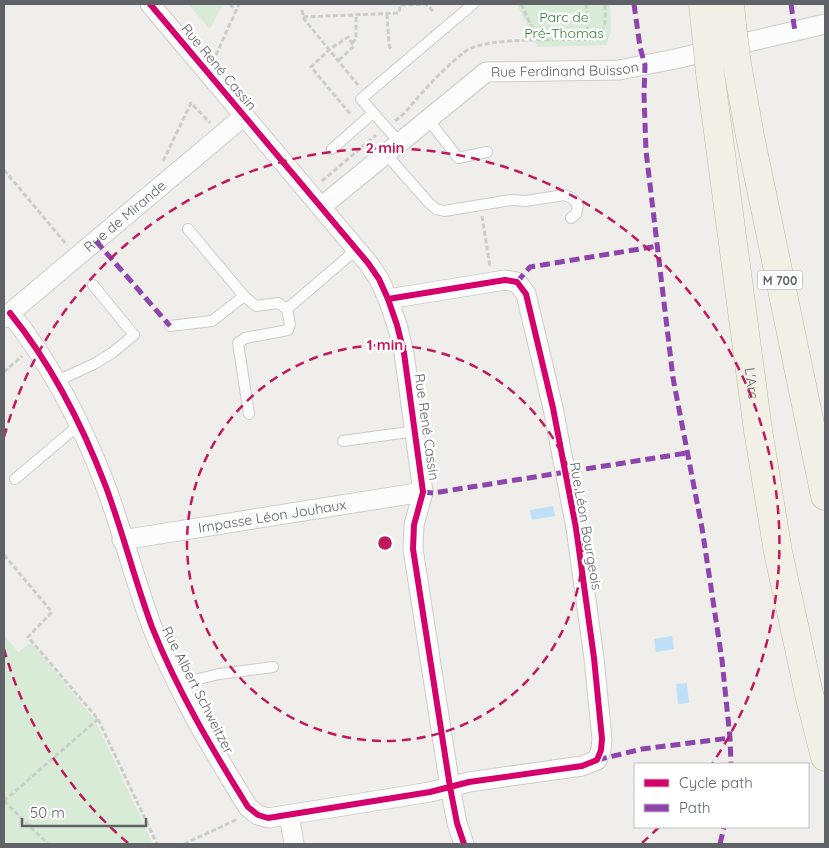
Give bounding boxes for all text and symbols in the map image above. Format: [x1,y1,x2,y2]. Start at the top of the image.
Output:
park label: Parc de Pré-Thomas [524,8,604,42]
street label: Rue René Cassin [177,20,261,114]
street label: Rue Ferdinand Buisson [491,57,640,81]
text: 2 min [365,138,405,157]
street label: Rue de Mirande [80,176,170,256]
road number: M 700 [758,270,802,290]
text: 1 min [367,335,403,354]
street label: L'Arc [741,366,763,400]
street label: Rue René Cassin [411,372,443,482]
street label: Rue Léon Bourgeois [566,461,606,591]
street label: Impasse Léon Jouhaux [197,495,348,537]
centre of rings [376,534,394,552]
street label: Rue Albert Schweitzer [158,623,238,757]
legend [634,763,809,828]
text: Cycle path [679,773,753,792]
scale bar [22,796,146,828]
text: Path [679,798,711,817]
text: 50 m [30,803,65,822]

